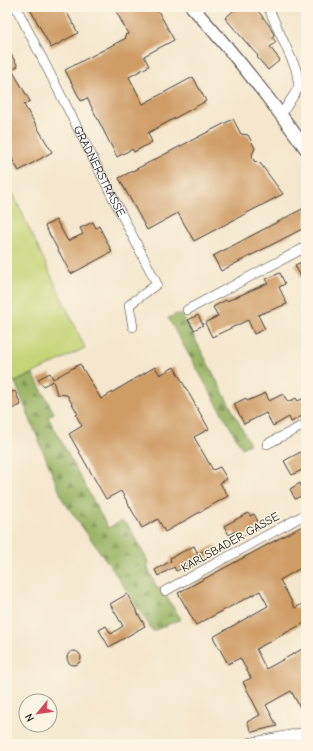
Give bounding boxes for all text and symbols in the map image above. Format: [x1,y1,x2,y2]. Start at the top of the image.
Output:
street label: GRADNERSTRASSE [71,123,128,219]
street label: KARLSBADER GASSE [179,509,281,575]
north arrow [18,693,58,733]
text: N [22,711,37,724]

